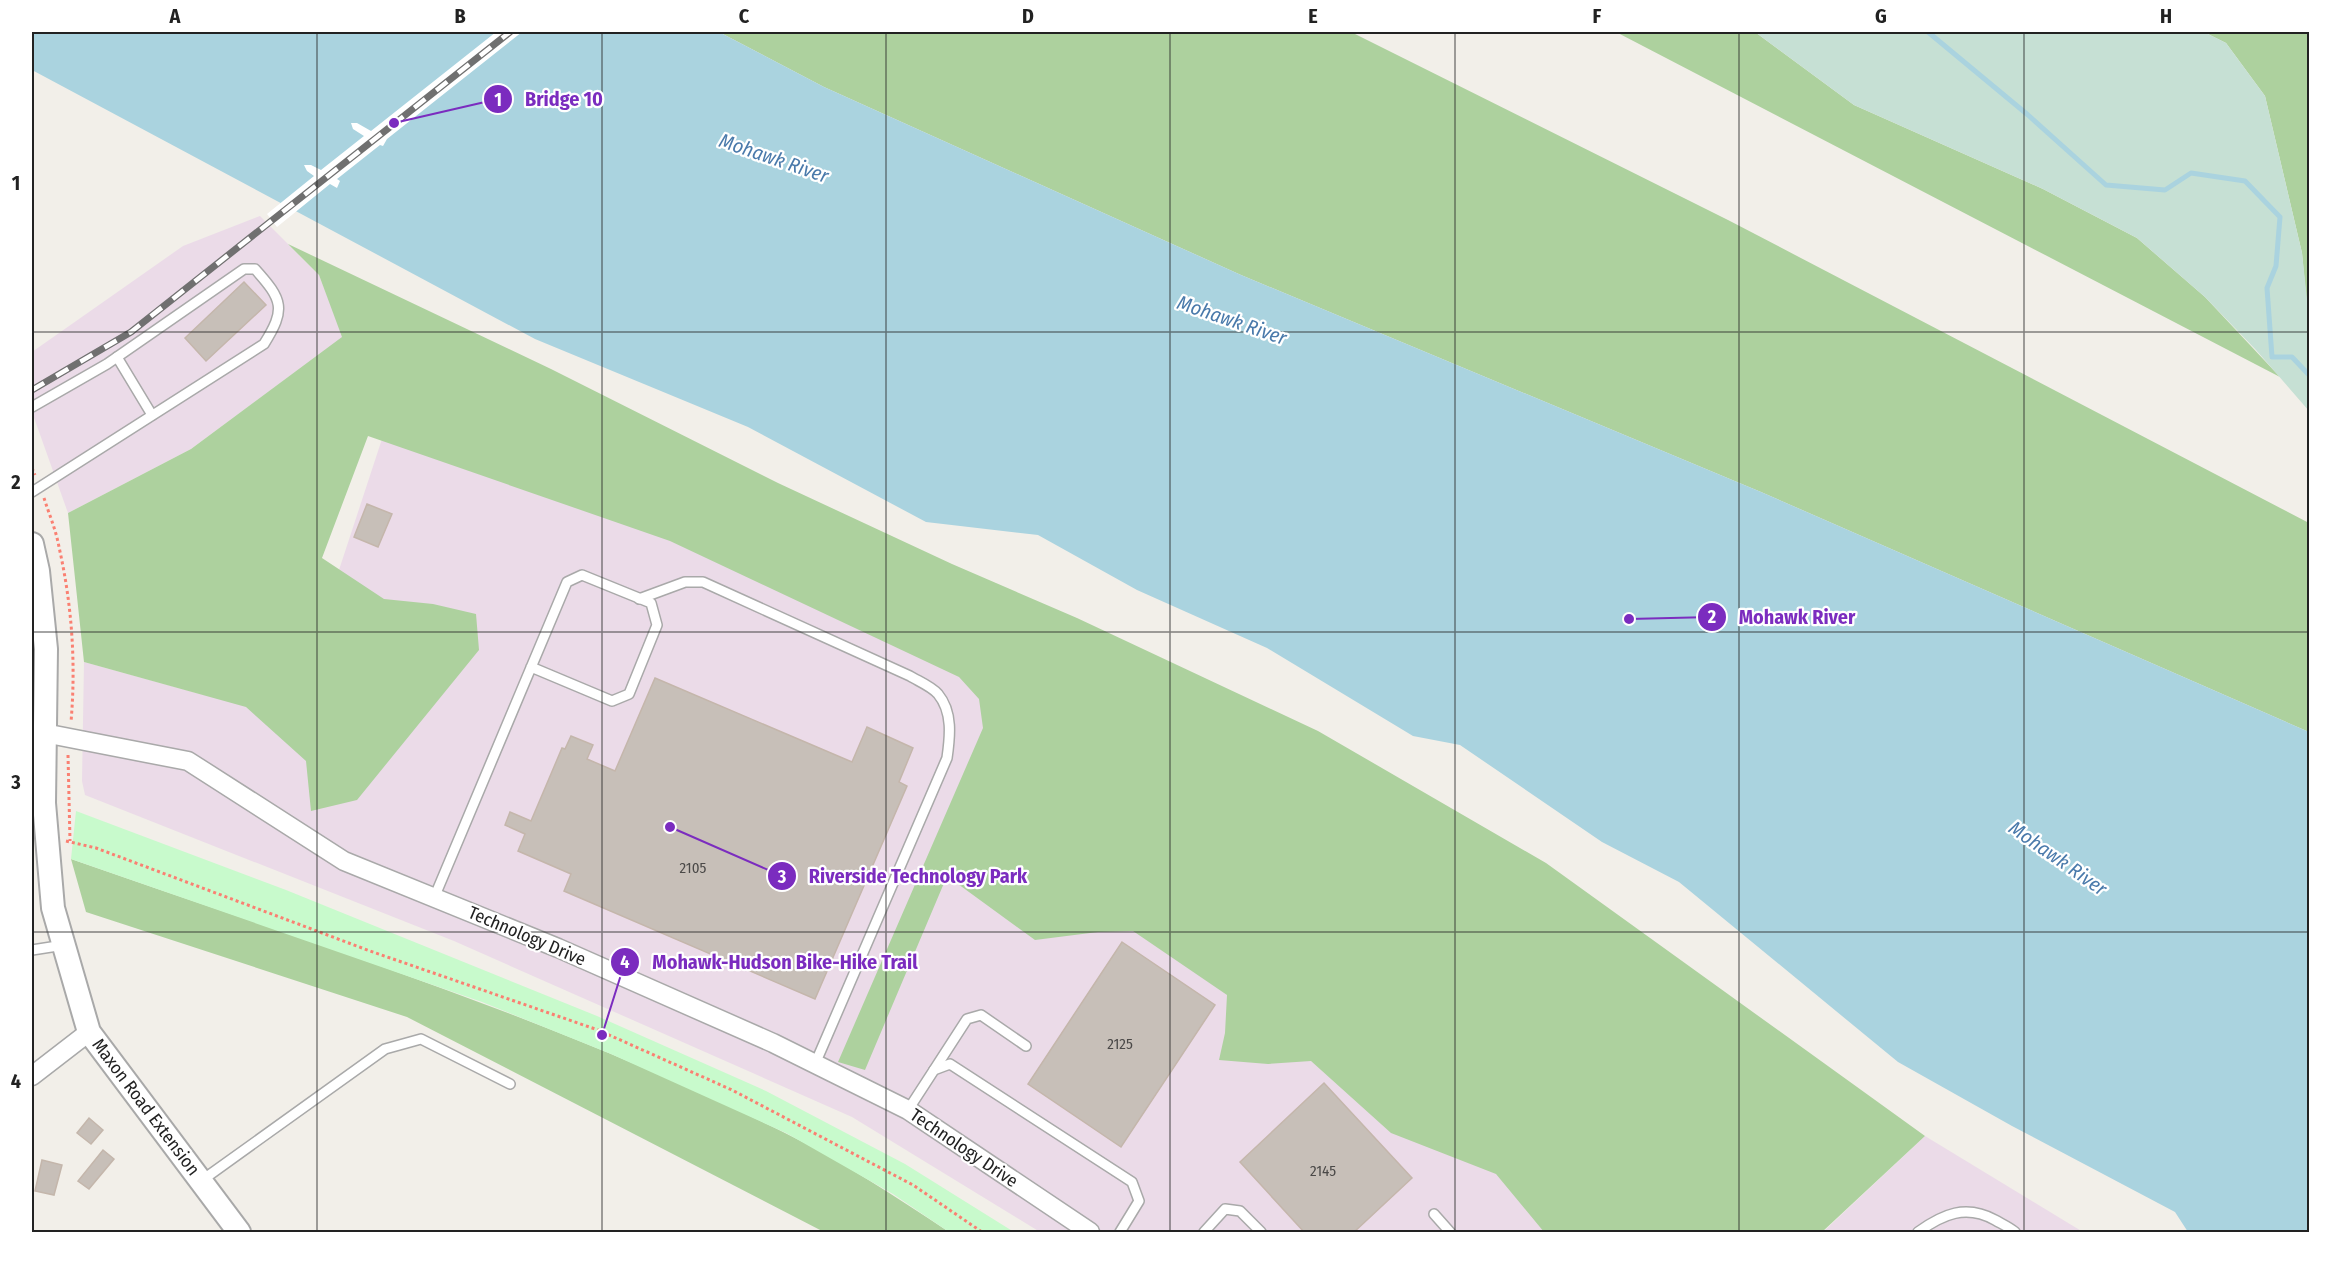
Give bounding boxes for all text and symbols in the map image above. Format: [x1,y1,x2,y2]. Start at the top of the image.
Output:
text: A [169,4,182,28]
text: B [454,4,466,28]
text: C [739,4,750,28]
text: D [1022,4,1034,28]
text: E [1308,4,1318,28]
text: F [1593,4,1602,28]
text: G [1875,4,1887,28]
text: H [2160,4,2172,28]
callout: Bridge 10 [483,80,614,118]
text: Bridge 10 [525,87,603,111]
text: 1 [494,89,502,111]
water label: Mohawk River [716,128,833,188]
text: 1 [12,171,20,195]
water label: Mohawk River [1174,290,1291,350]
text: 2 [10,470,21,494]
callout: Mohawk River [1697,598,1867,636]
text: Mohawk River [1739,605,1856,629]
text: 2 [1707,606,1716,628]
text: 3 [10,770,21,794]
water label: Mohawk River [2004,815,2112,901]
callout: Riverside Technology Park [767,857,1039,895]
house number: 2105 [680,859,707,877]
text: Riverside Technology Park [809,864,1028,888]
text: 3 [777,866,787,888]
street label: Technology Drive [465,901,589,971]
callout: Mohawk-Hudson Bike-Hike Trail [610,943,930,981]
text: Mohawk-Hudson Bike-Hike Trail [652,950,918,974]
text: 4 [620,951,630,973]
street label: Maxon Road Extension [87,1034,205,1180]
house number: 2125 [1107,1035,1133,1053]
text: 4 [11,1069,21,1093]
street label: Technology Drive [906,1104,1022,1192]
house number: 2145 [1310,1162,1336,1180]

